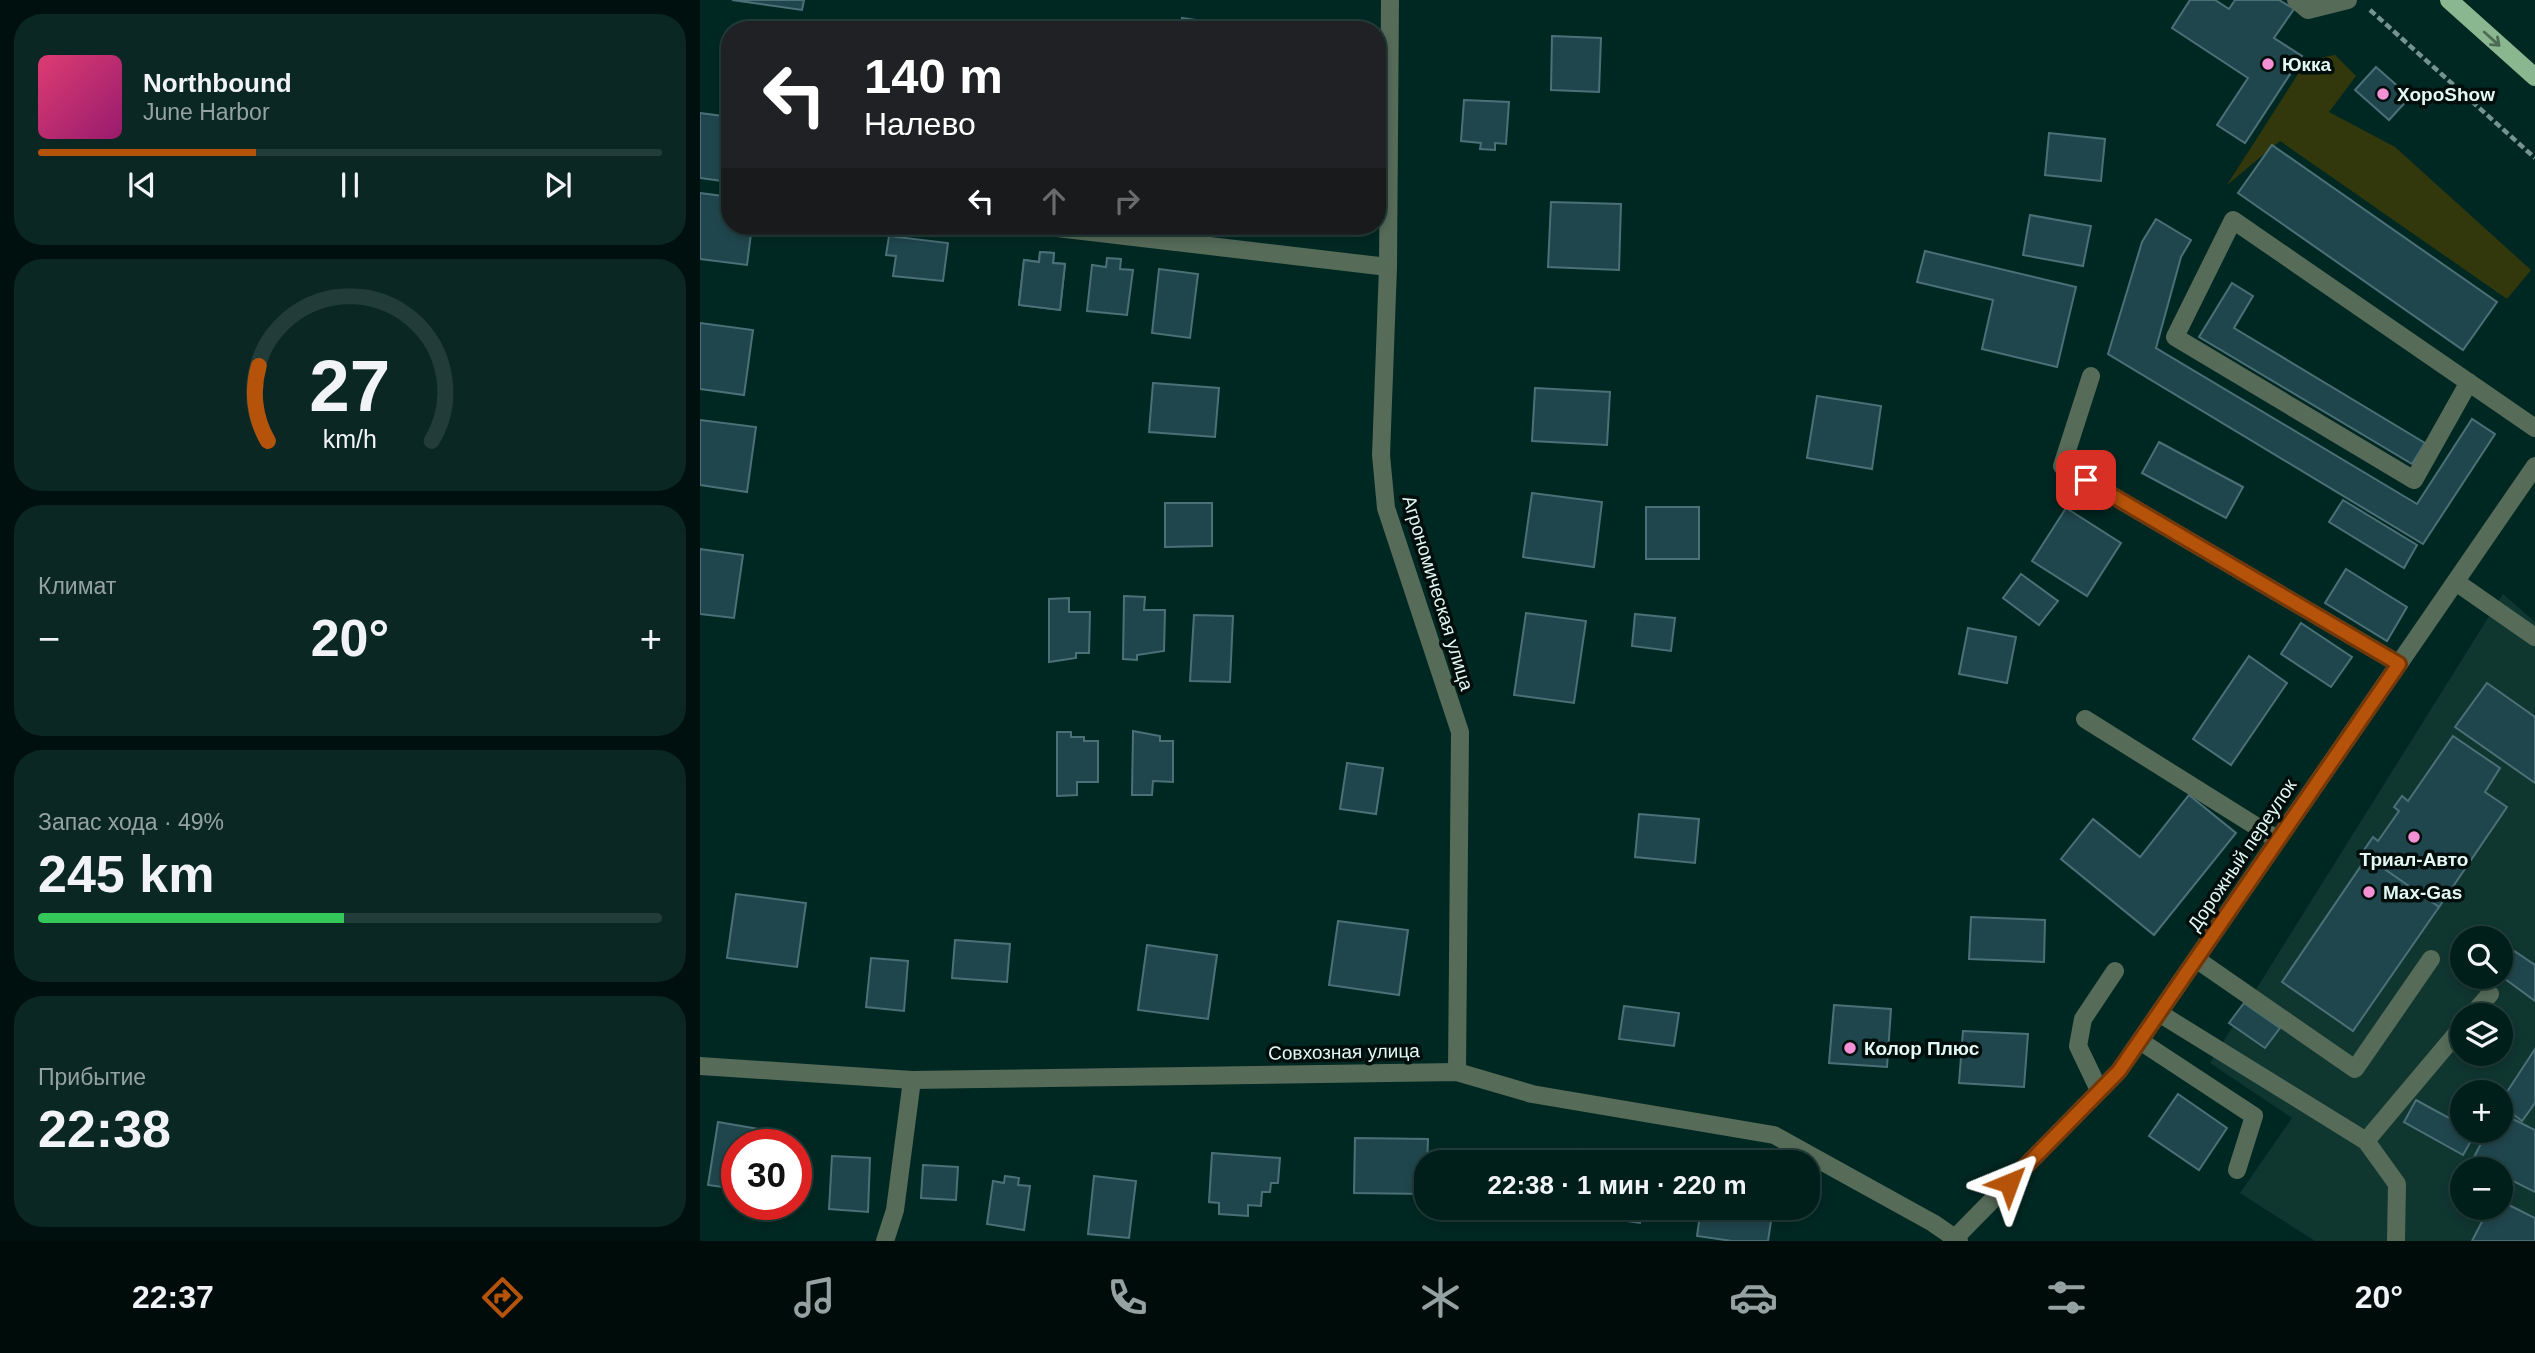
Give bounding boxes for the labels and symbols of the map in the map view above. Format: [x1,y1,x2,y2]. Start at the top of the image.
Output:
one-way arrow [2483,30,2500,47]
place label: Юкка [2282,54,2332,75]
marker: Юкка [2260,56,2276,72]
place label: ХороShow [2397,84,2495,105]
marker: ХороShow [2375,86,2391,102]
pin [2056,450,2116,510]
street label: Агрономическая улица [1398,493,1478,693]
street label: Дорожный переулок [2183,775,2301,935]
marker: Триал-Авто [2406,829,2422,845]
place label: Триал-Авто [2360,849,2468,870]
place label: Max-Gas [2383,882,2462,903]
marker: Max-Gas [2361,884,2377,900]
place label: Колор Плюс [1864,1038,1980,1059]
street label: Совхозная улица [1268,1040,1420,1064]
marker: Колор Плюс [1842,1040,1858,1056]
speed limit sign: 30 [721,1129,812,1220]
position arrow [1972,1146,2046,1220]

